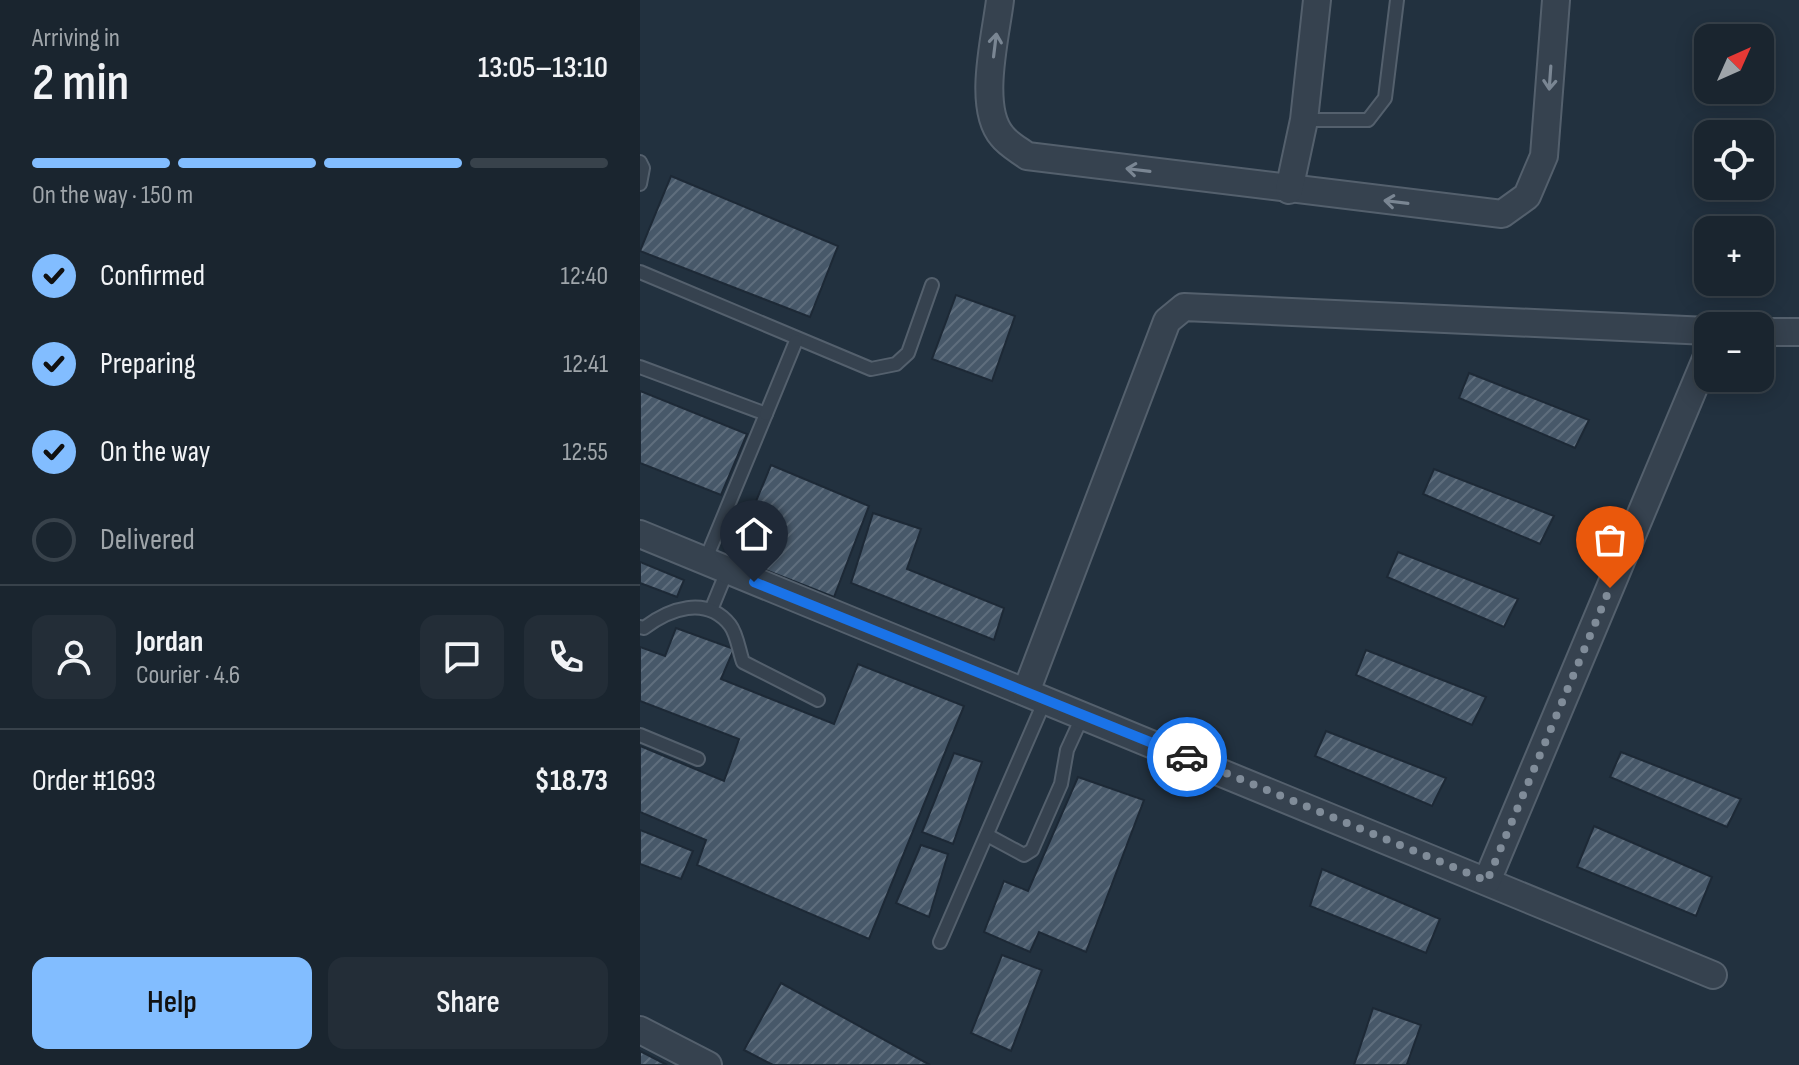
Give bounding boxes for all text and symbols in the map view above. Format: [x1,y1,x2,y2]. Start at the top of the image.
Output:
text: Arriving in [32,23,120,54]
north arrow [1694,24,1774,104]
map controls [1694,24,1774,392]
one-way arrow [987,32,1002,59]
text: 13:05–13:10 [478,50,608,86]
text: 2 min [32,52,129,115]
one-way arrow [1542,64,1557,91]
button: locate [1694,120,1774,200]
one-way arrow [1126,162,1151,177]
text: On the way · 150 m [32,180,193,211]
one-way arrow [1384,194,1409,209]
button: + [1694,216,1774,296]
icon: check [32,254,76,298]
text: Confirmed [100,258,205,294]
text: 12:40 [561,261,608,292]
button: − [1694,312,1774,392]
icon: check [32,342,76,386]
text: Preparing [100,346,196,382]
text: 12:41 [563,349,608,380]
icon: check [32,430,76,474]
text: On the way [100,434,210,470]
text: 12:55 [562,437,608,468]
pin [720,500,788,582]
pin [1576,506,1644,588]
icon: home [732,512,776,556]
icon: bag [1588,518,1632,562]
text: Delivered [100,522,195,558]
button: person [32,615,116,699]
button: chat [420,615,504,699]
button: phone [524,615,608,699]
text: Jordan [136,624,203,660]
text: Courier · 4.6 [136,660,240,691]
courier [1147,717,1227,797]
icon: car [1165,735,1209,779]
text: Order #1693 [32,763,156,799]
text: $18.73 [535,763,608,799]
button: Help [32,957,312,1049]
button: Share [328,957,608,1049]

